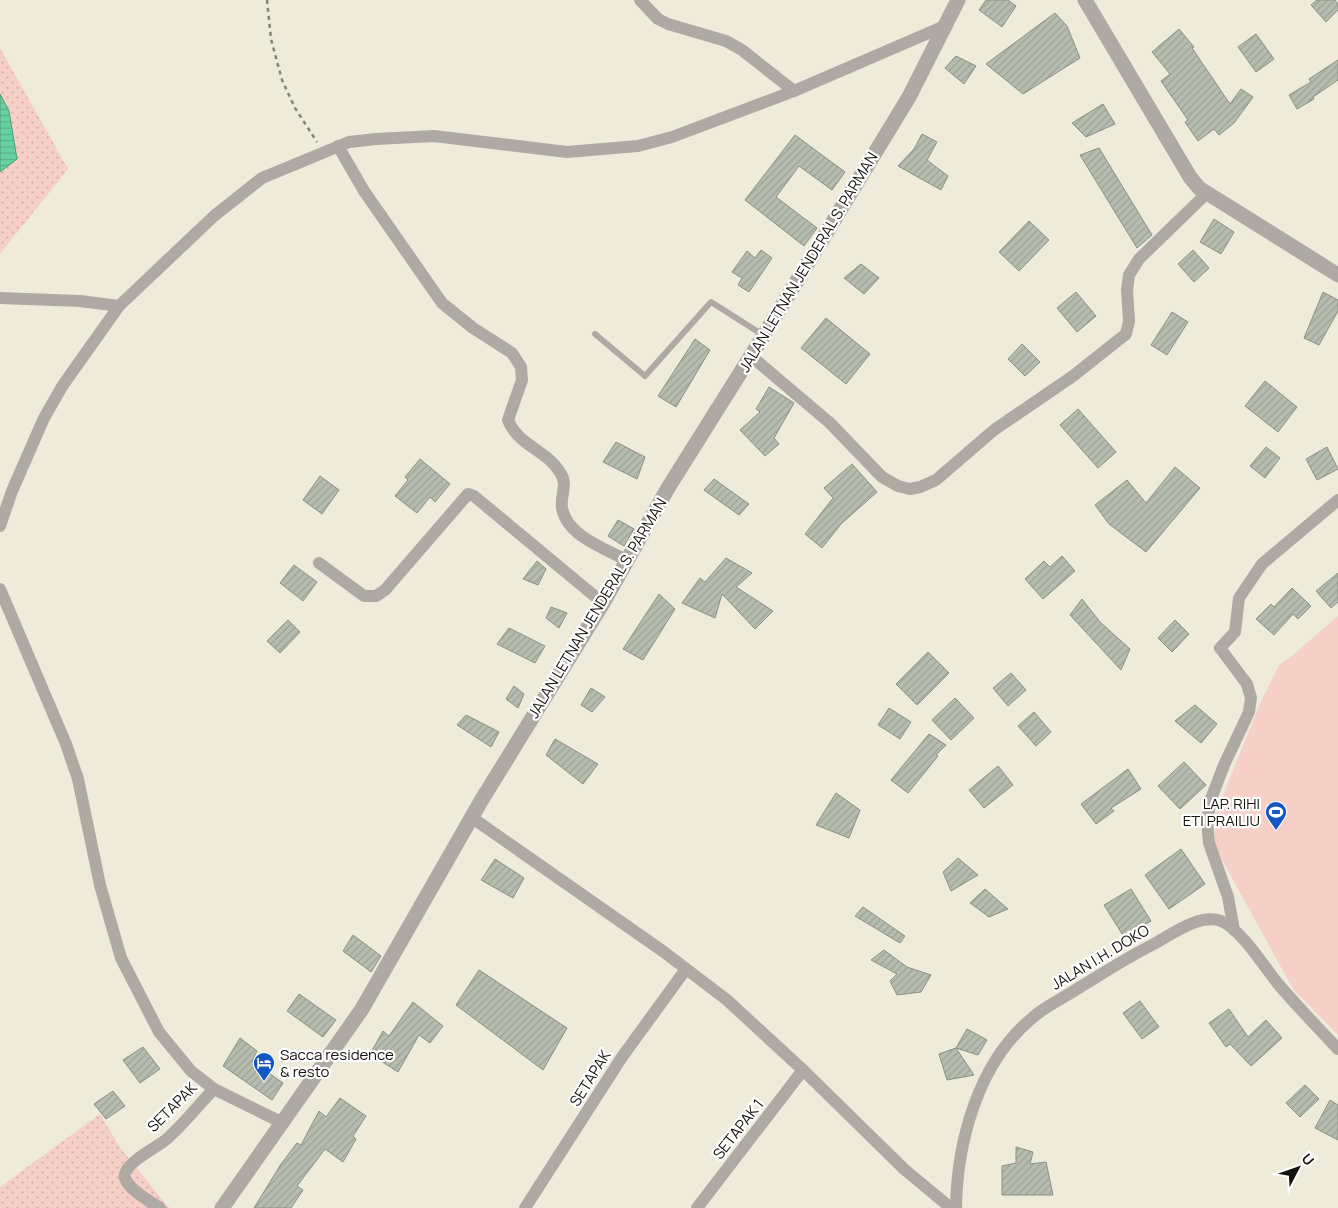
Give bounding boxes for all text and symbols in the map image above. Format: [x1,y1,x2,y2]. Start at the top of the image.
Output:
street label: JALAN LETNAN JENDERAL S. PARMAN [734,148,882,376]
street label: JALAN LETNAN JENDERAL S. PARMAN [523,494,671,722]
place label: LAP. RIHI ETI PRAILIU [1183,793,1260,831]
sports icon: LAP. RIHI ETI PRAILIU [1264,800,1288,831]
street label: JALAN I.H. DOKO [1047,919,1153,995]
place label: Sacca residence & resto [280,1044,394,1082]
street label: SETAPAK [564,1046,616,1110]
hotel icon: Sacca residence & resto [252,1051,276,1082]
street label: SETAPAK [142,1077,202,1137]
street label: SETAPAK 1 [708,1094,768,1164]
north arrow [1273,1143,1323,1193]
text: U [1298,1149,1319,1169]

